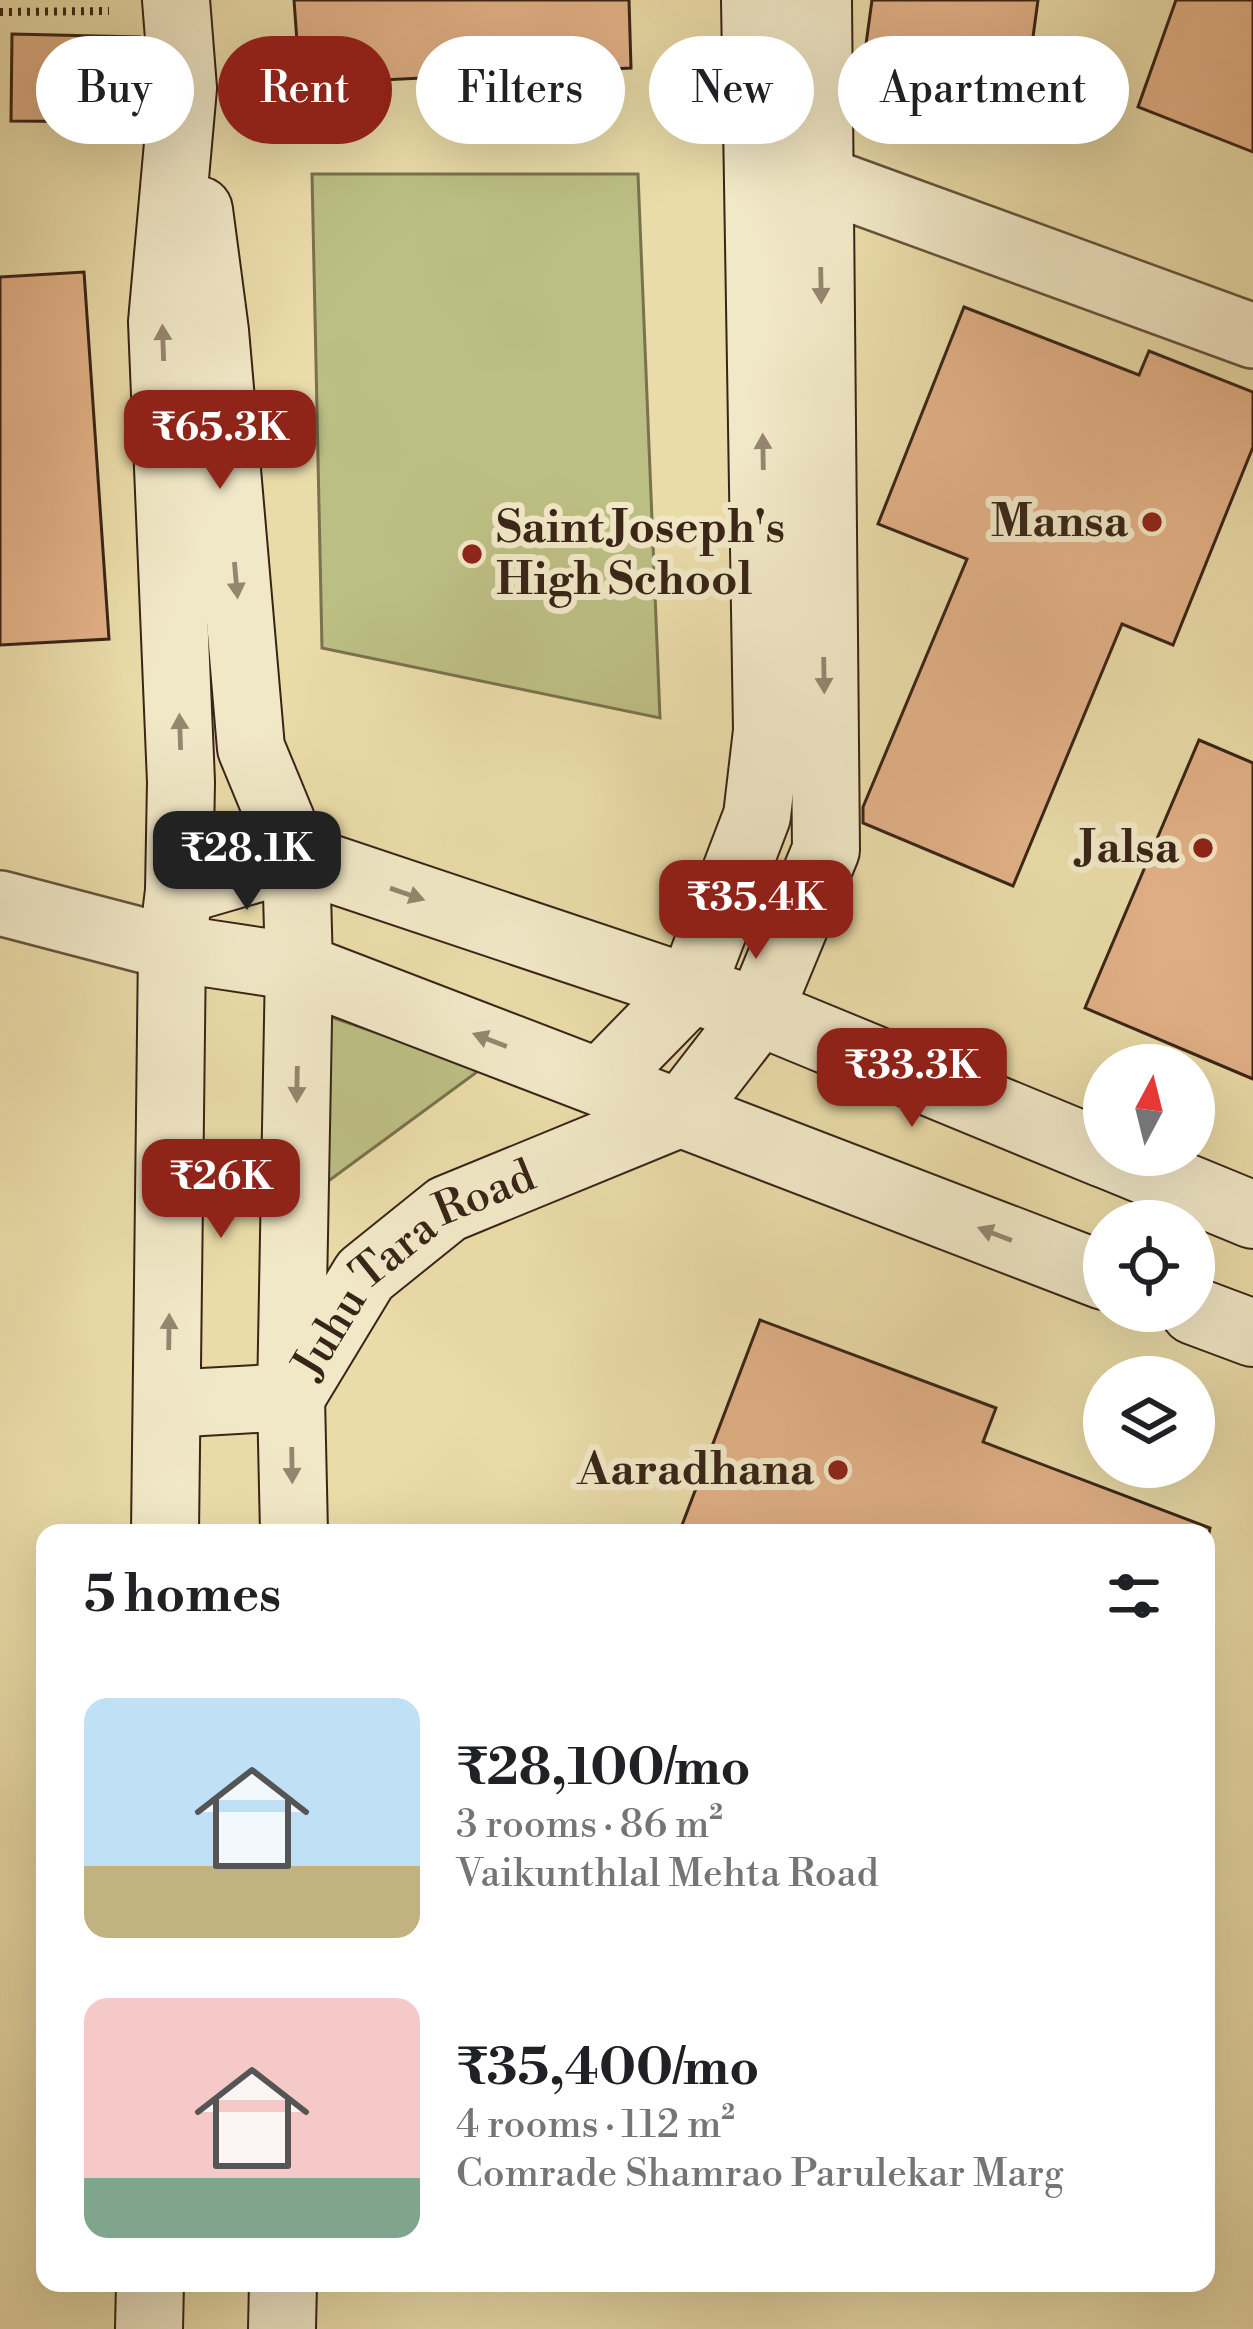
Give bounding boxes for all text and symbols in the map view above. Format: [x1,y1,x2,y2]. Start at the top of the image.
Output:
chip: Buy [36,36,194,144]
chip: Rent [218,36,392,144]
chip: Filters [416,36,625,144]
chip: New [649,36,814,144]
chip: Apartment [838,36,1129,144]
one-way arrow [811,267,831,305]
one-way arrow [153,323,172,361]
pin: ₹65.3K [122,390,318,492]
text: ₹65.3K [151,404,289,453]
one-way arrow [753,432,772,470]
place label: Mansa [991,494,1129,551]
place label: Saint Joseph's High School [496,500,785,609]
marker: Mansa [1139,509,1165,535]
marker: Saint Joseph's High School [459,541,485,567]
one-way arrow [227,562,246,599]
one-way arrow [815,657,834,695]
one-way arrow [170,712,189,750]
pin: ₹28.1K [149,811,345,913]
place label: Jalsa [1073,820,1180,877]
text: ₹28.1K [180,825,314,874]
marker: Jalsa [1190,835,1216,861]
pin: ₹35.4K [658,860,854,962]
text: ₹35.4K [686,874,826,923]
one-way arrow [389,885,426,904]
pin: ₹33.3K [814,1028,1010,1130]
one-way arrow [472,1030,508,1049]
text: ₹33.3K [844,1042,980,1091]
north arrow [1083,1044,1215,1176]
map controls [1083,1044,1215,1488]
one-way arrow [288,1066,307,1104]
pin: ₹26K [150,1139,292,1241]
street label: Juhu Tara Road [279,1147,544,1391]
text: ₹26K [169,1153,273,1202]
button: locate [1083,1200,1215,1332]
one-way arrow [976,1224,1012,1243]
one-way arrow [159,1312,178,1350]
button: layers [1083,1356,1215,1488]
place label: Aaradhana [576,1442,815,1499]
one-way arrow [283,1447,302,1485]
marker: Aaradhana [825,1457,851,1483]
icon: filters [1101,1563,1167,1629]
text: 5 homes [84,1564,281,1628]
text: ₹28,100/mo [456,1737,751,1801]
icon: home [180,1746,324,1890]
text: 3 rooms · 86 m² [456,1801,723,1850]
text: Vaikunthlal Mehta Road [456,1850,879,1899]
text: ₹35,400/mo [456,2037,759,2101]
icon: home [180,2046,324,2190]
text: 4 rooms · 112 m² [456,2101,735,2150]
text: Comrade Shamrao Parulekar Marg [456,2150,1064,2199]

